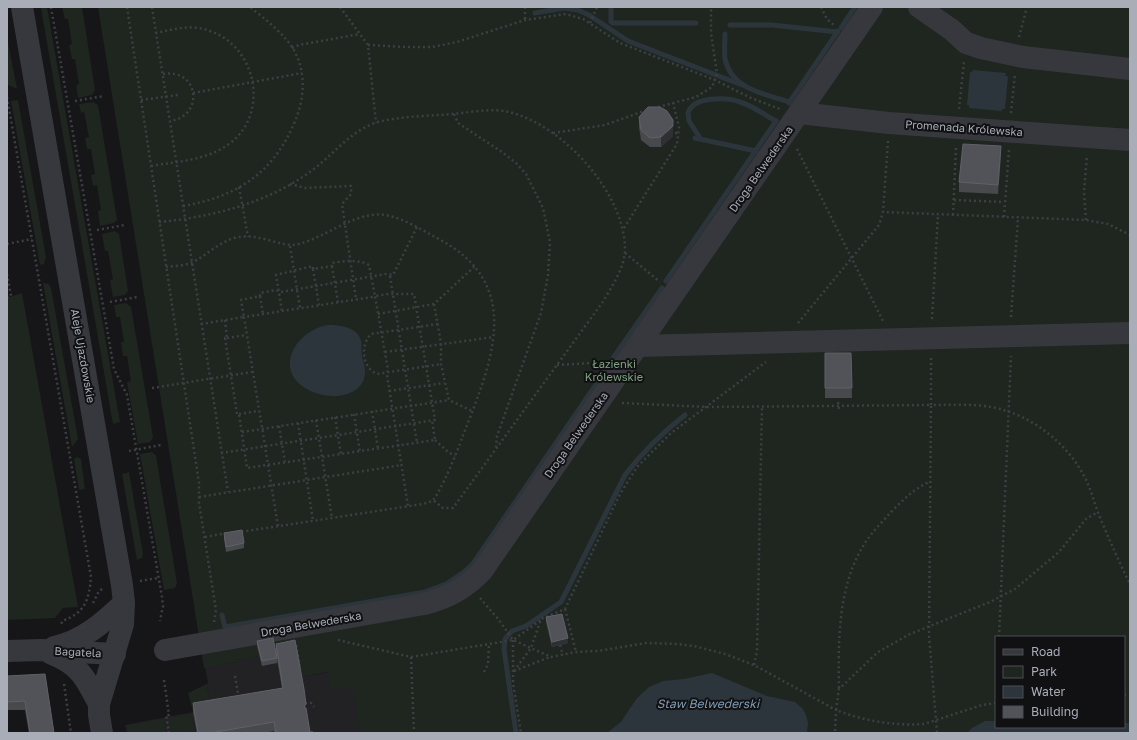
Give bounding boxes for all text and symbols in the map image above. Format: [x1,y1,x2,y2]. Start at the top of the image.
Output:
street label: Promenada Królewska [905,117,1023,138]
street label: Droga Belwederska [726,123,795,214]
street label: Aleje Ujazdowskie [69,308,98,404]
park label: Łazienki Królewskie [585,357,643,383]
street label: Droga Belwederska [541,389,610,480]
street label: Droga Belwederska [259,608,362,639]
legend [995,636,1125,728]
street label: Bagatela [54,644,102,659]
text: Road [1031,644,1060,659]
text: Park [1031,664,1057,679]
text: Water [1031,684,1065,699]
water label: Staw Belwederski [657,696,761,711]
text: Building [1031,704,1079,719]

